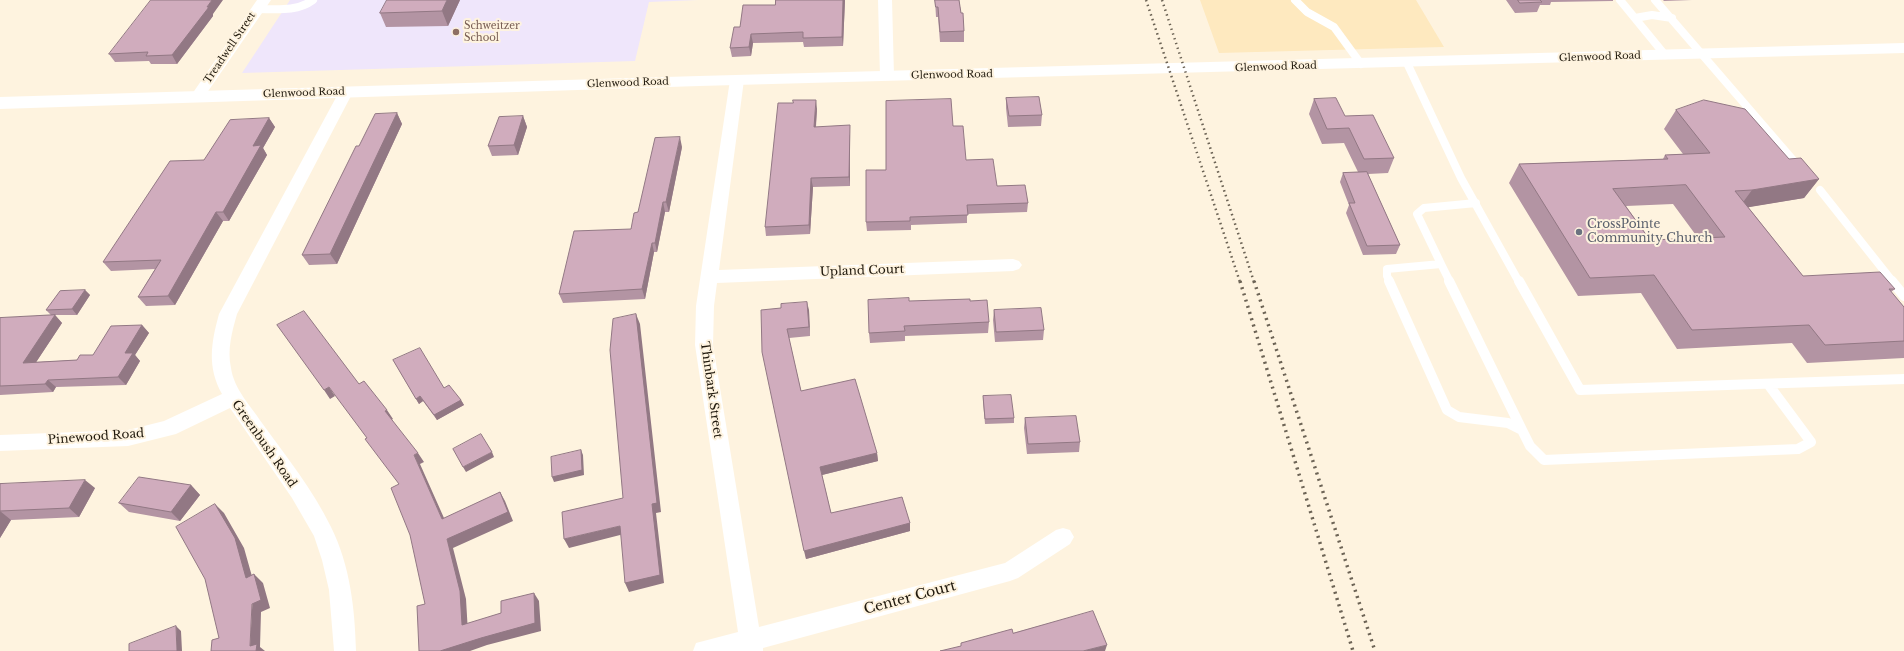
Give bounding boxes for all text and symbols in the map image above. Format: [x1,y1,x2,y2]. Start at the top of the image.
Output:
street label: Treadwell Street [202,10,258,86]
place label: Schweitzer School [464,20,520,44]
marker: Schweitzer School [451,27,461,37]
street label: Glenwood Road [1559,50,1641,64]
street label: Glenwood Road [1235,60,1317,74]
street label: Glenwood Road [911,68,993,82]
street label: Glenwood Road [587,76,669,90]
street label: Glenwood Road [263,86,345,100]
place label: CrossPointe Community Church [1587,218,1712,246]
marker: CrossPointe Community Church [1574,227,1584,237]
street label: Upland Court [820,262,904,280]
street label: Thinbark Street [697,341,725,439]
street label: Greenbush Road [229,398,299,490]
street label: Pinewood Road [47,426,145,448]
street label: Center Court [862,578,958,618]

